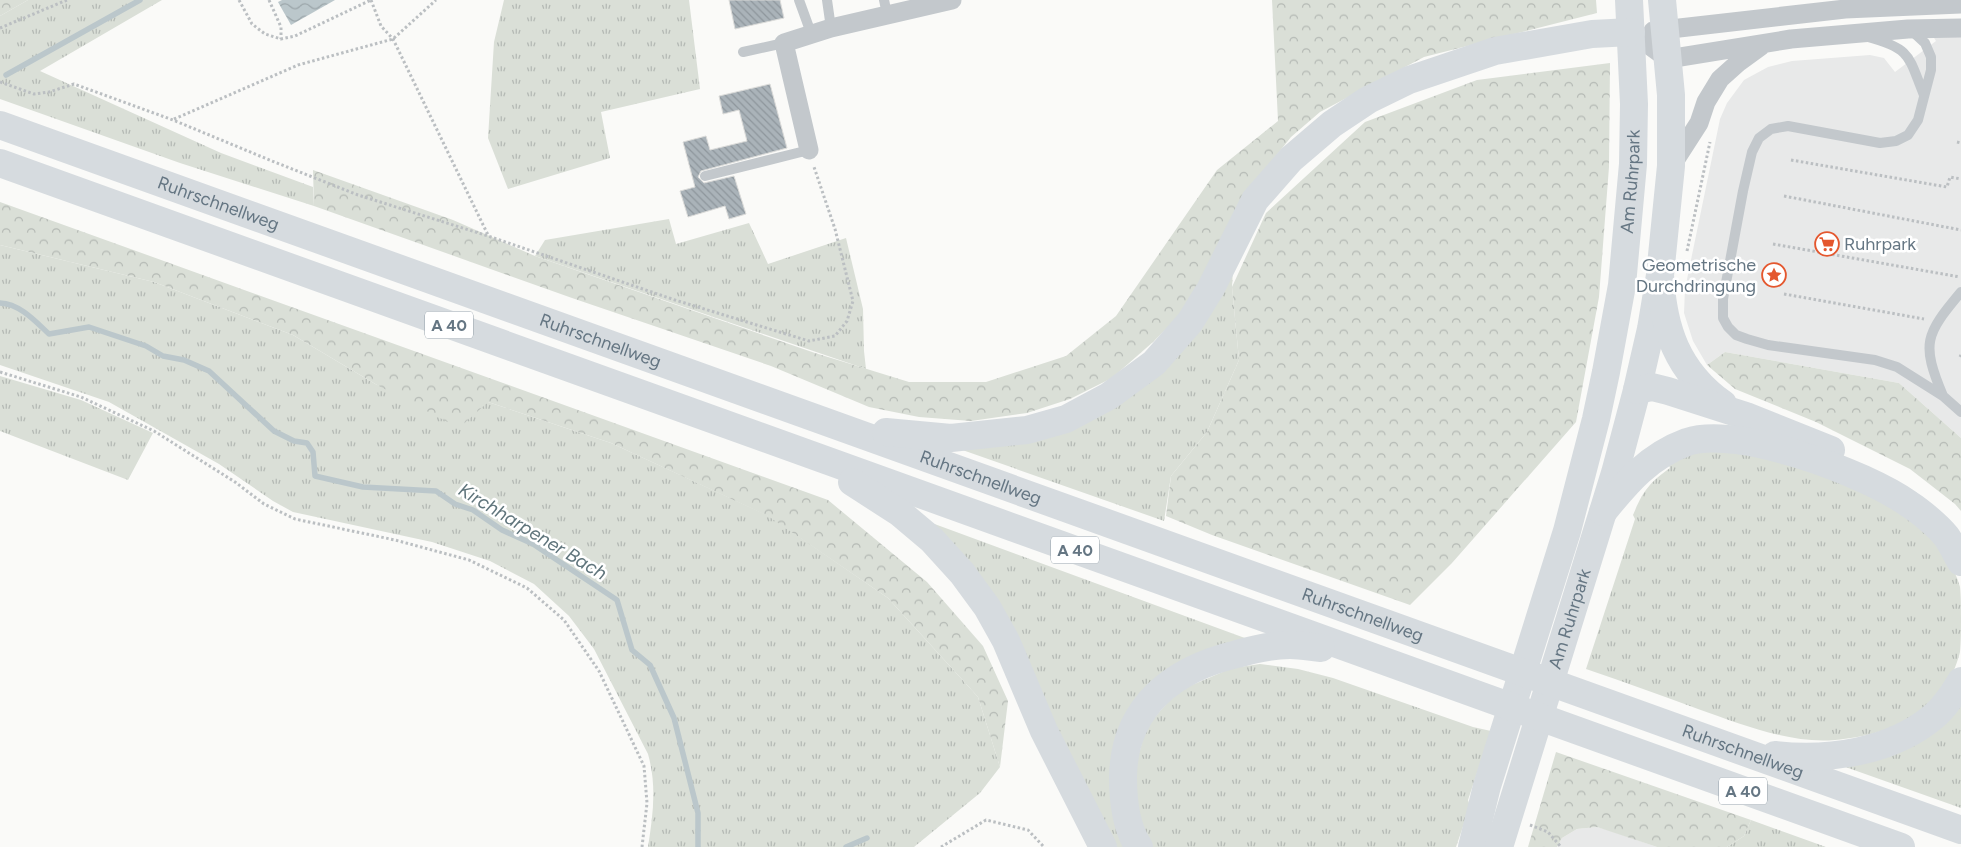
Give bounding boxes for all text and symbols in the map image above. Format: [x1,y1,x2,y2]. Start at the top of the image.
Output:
street label: Am Ruhrpark [1616,129,1645,235]
street label: Ruhrschnellweg [154,172,282,235]
supermarket icon: Ruhrpark [1814,231,1840,257]
place label: Ruhrpark [1844,233,1916,255]
place label: Geometrische Durchdringung [1636,254,1756,297]
place icon: Geometrische Durchdringung [1761,262,1787,288]
street label: Ruhrschnellweg [537,309,664,373]
road number: A 40 [425,312,473,338]
street label: Ruhrschnellweg [917,446,1044,509]
water label: Kirchharpener Bach [454,478,611,585]
road number: A 40 [1051,536,1099,564]
street label: Am Ruhrpark [1544,566,1596,672]
street label: Ruhrschnellweg [1299,583,1426,647]
street label: Ruhrschnellweg [1679,720,1807,784]
road number: A 40 [1719,778,1767,804]

